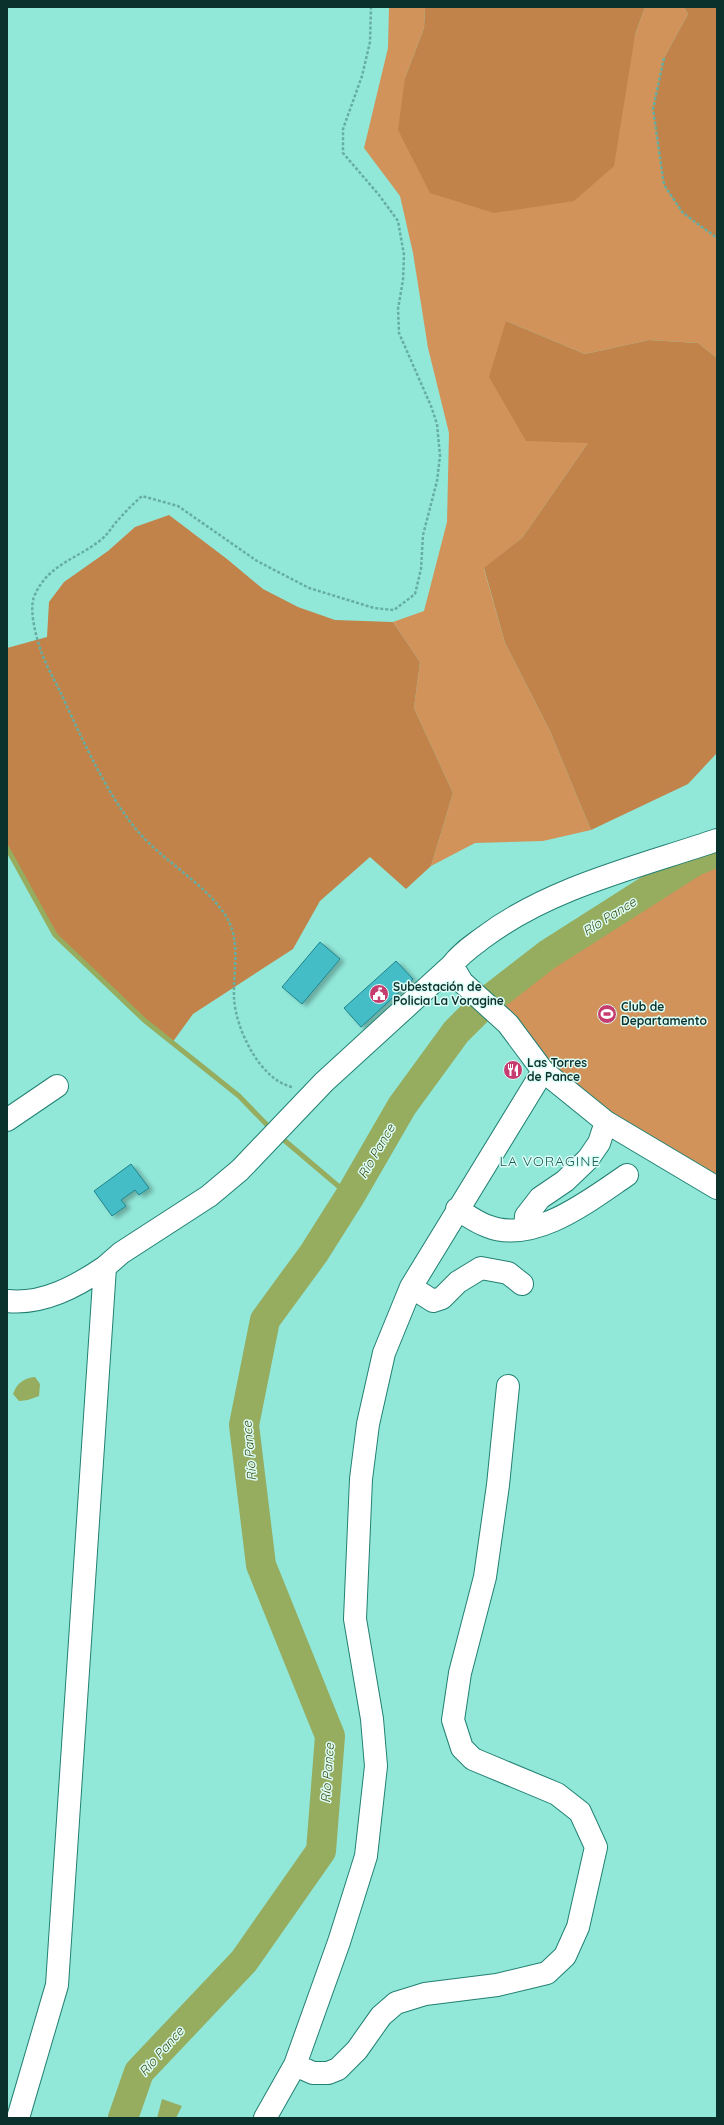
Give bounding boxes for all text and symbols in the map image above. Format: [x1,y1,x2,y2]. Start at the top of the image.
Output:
water label: Río Pance [579,893,639,939]
place label: Subestación de Policia La Voragine [393,979,504,1008]
public building icon: Subestación de Policia La Voragine [368,983,390,1005]
place label: Club de Departamento [621,999,708,1028]
sports icon: Club de Departamento [596,1003,618,1025]
place label: Las Torres de Pance [527,1055,587,1084]
restaurant icon: Las Torres de Pance [502,1059,524,1081]
water label: Río Pance [354,1120,398,1181]
district label: LA VORAGINE [500,1152,600,1170]
water label: Río Pance [238,1420,260,1482]
water label: Río Pance [317,1742,337,1804]
water label: Río Pance [135,2023,187,2079]

